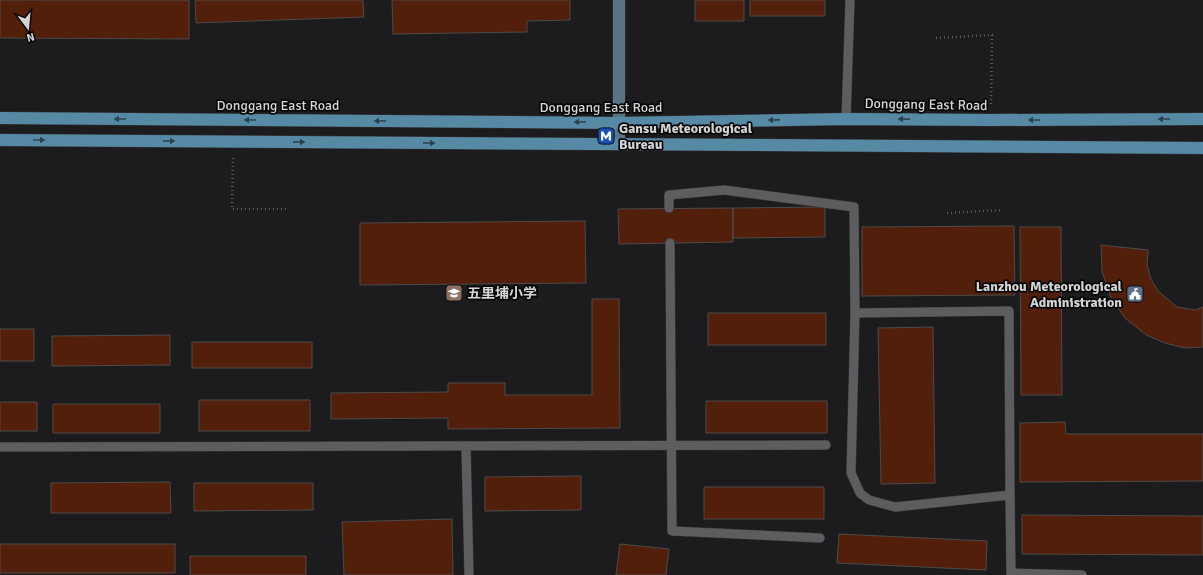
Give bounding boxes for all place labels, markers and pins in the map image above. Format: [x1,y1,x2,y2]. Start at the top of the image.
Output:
place label: Gansu Meteorological Bureau [619,120,753,153]
metro station icon: Gansu Meteorological Bureau [596,126,616,146]
place label: Lanzhou Meteorological Administration [976,278,1123,311]
school or university icon: 五里埔小学 [444,283,464,303]
public building icon: Lanzhou Meteorological Administration [1125,284,1145,304]
place label: 五里埔小学 [467,285,537,302]

